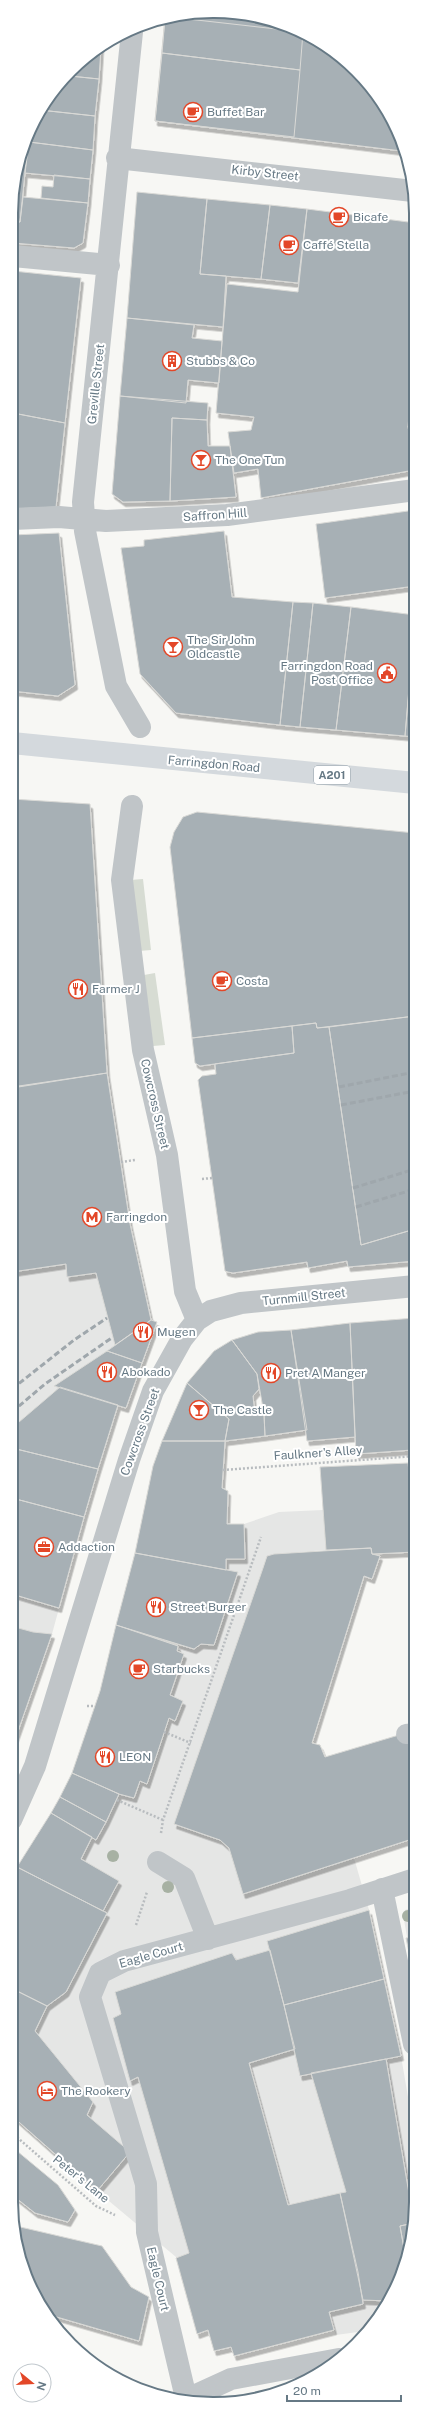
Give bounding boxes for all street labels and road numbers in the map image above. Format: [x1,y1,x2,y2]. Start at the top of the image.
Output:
street label: Kirby Street [231,163,300,184]
street label: Greville Street [85,343,107,425]
street label: Saffron Hill [182,506,248,524]
street label: Farringdon Road [167,753,261,775]
road number: A201 [314,766,350,784]
street label: Cowcross Street [138,1058,172,1151]
street label: Turnmill Street [262,1286,347,1308]
street label: Cowcross Street [118,1386,162,1478]
street label: Faulkner's Alley [273,1443,363,1463]
street label: Eagle Court [117,1939,185,1971]
street label: Peter's Lane [50,2152,112,2206]
street label: Eagle Court [144,2245,172,2313]

